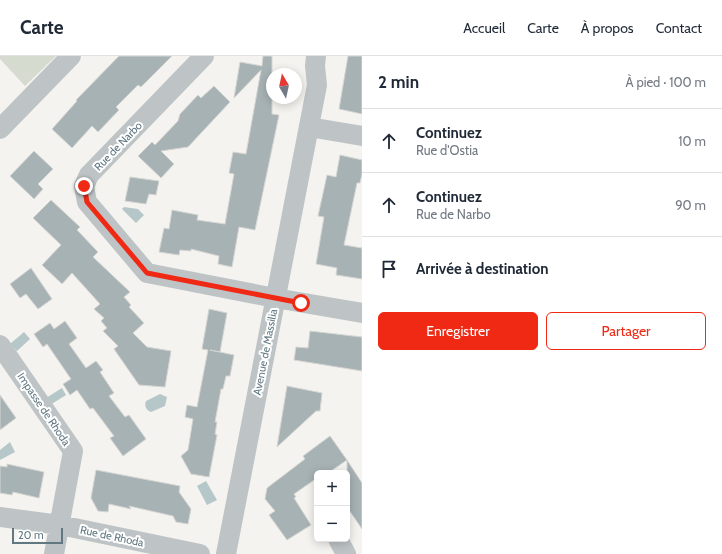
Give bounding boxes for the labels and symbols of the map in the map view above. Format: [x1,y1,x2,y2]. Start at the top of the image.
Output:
north arrow [266,68,302,104]
street label: Rue de Narbo [91,118,145,174]
route end [75,177,93,195]
route start [292,294,310,312]
street label: Avenue de Massilia [250,307,280,396]
street label: Impasse de Rhoda [14,370,74,449]
street label: Rue de Rhoda [79,522,146,550]
scale bar [12,526,63,545]

